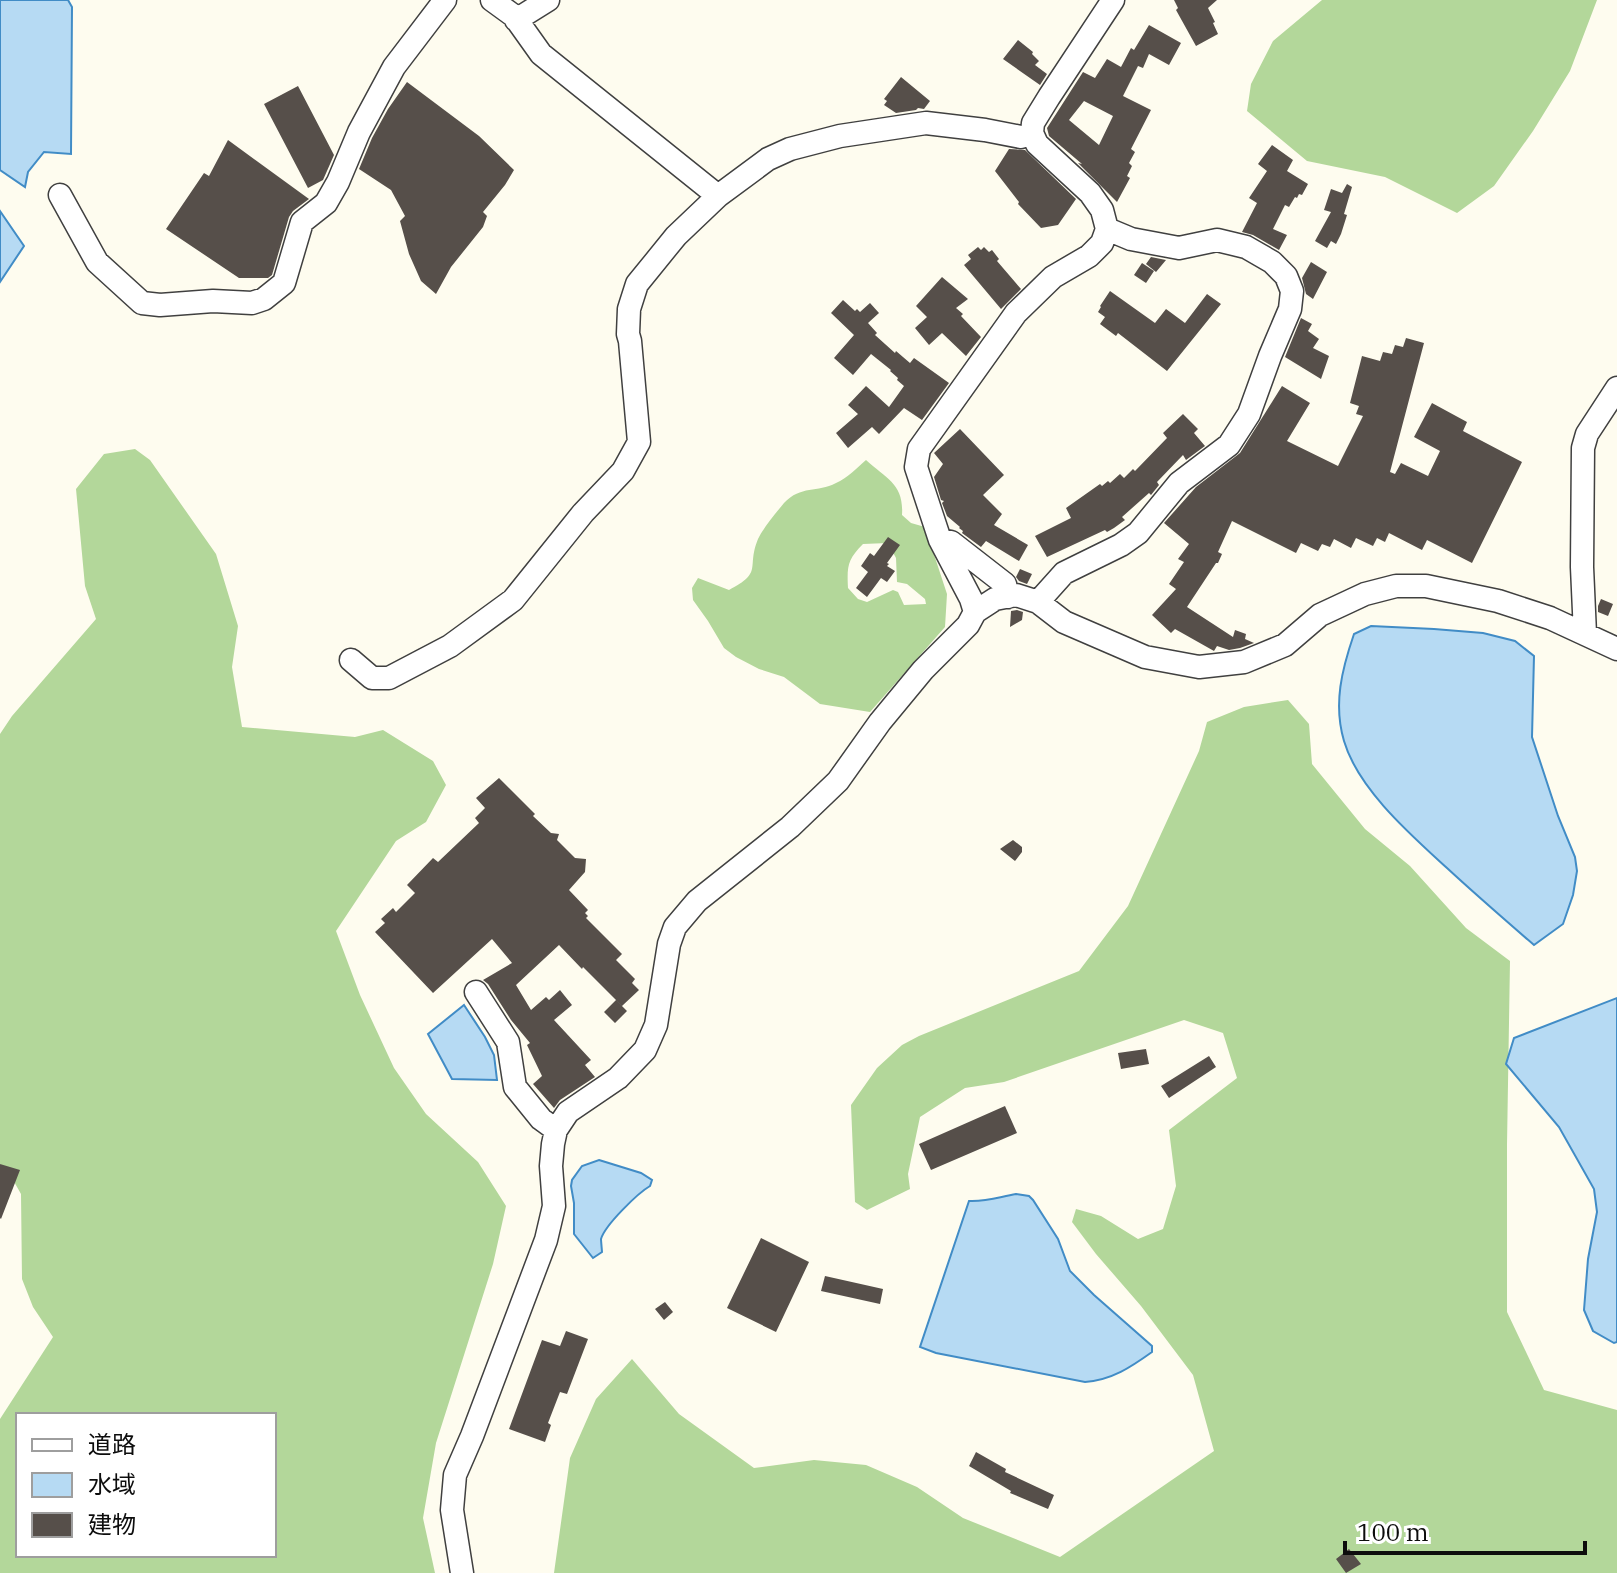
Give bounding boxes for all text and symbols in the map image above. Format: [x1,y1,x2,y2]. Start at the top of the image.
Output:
legend [16,1413,276,1557]
text: 道路 [88,1428,136,1460]
text: 水域 [88,1468,136,1500]
scale bar [1345,1505,1585,1555]
text: 建物 [88,1508,136,1540]
text: 100 m [1357,1516,1429,1548]

